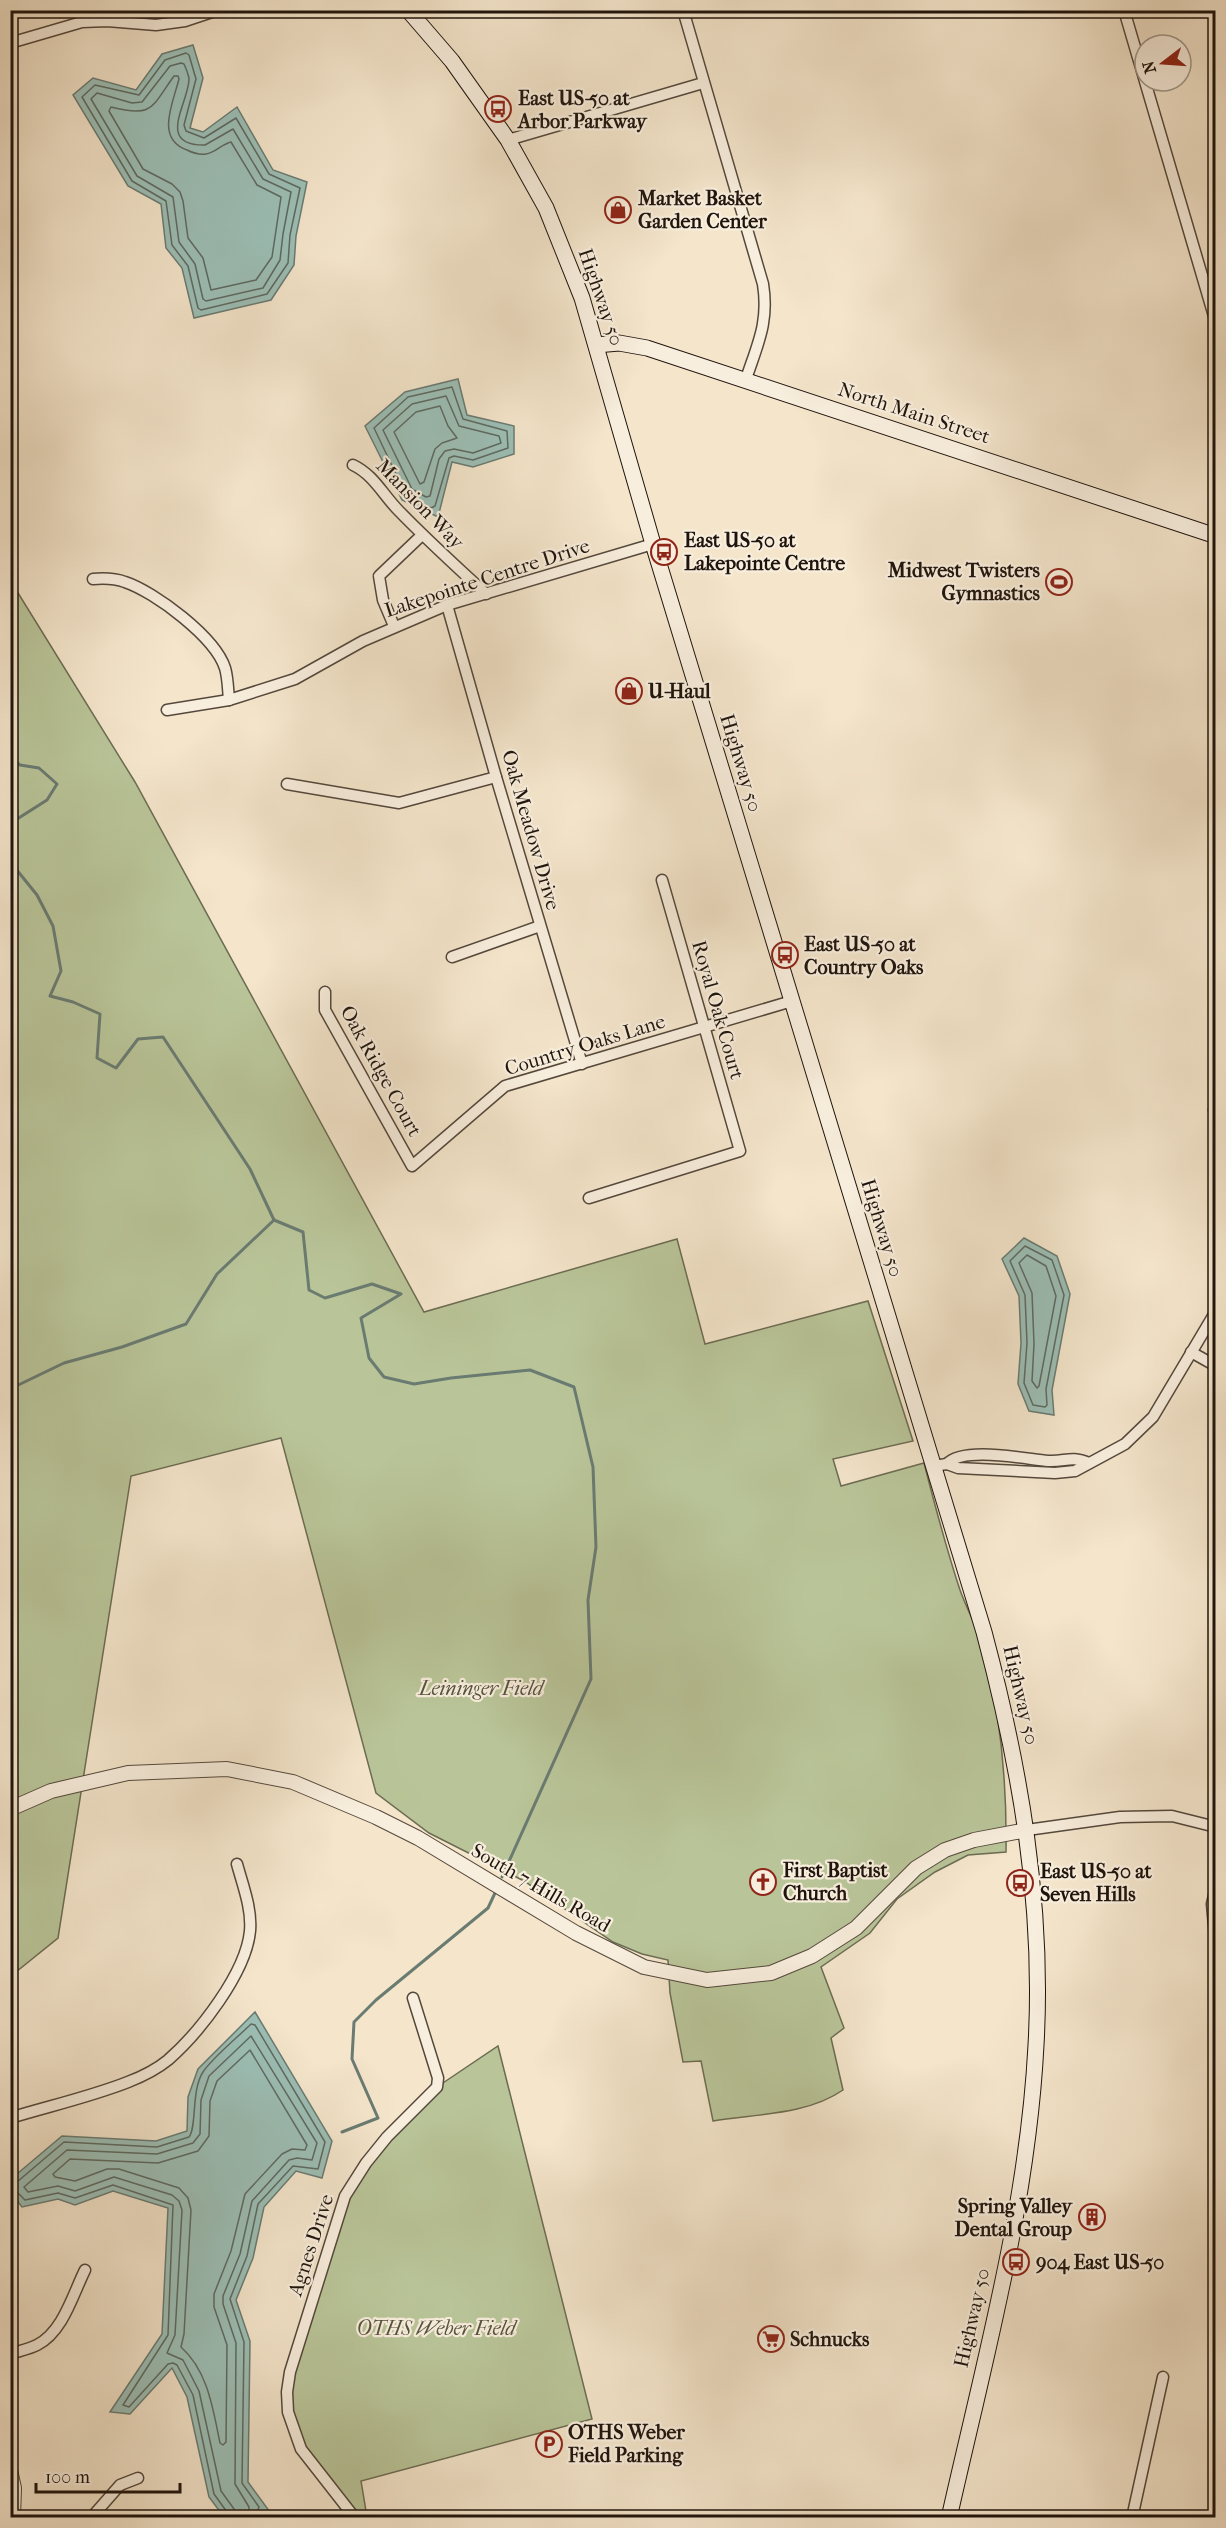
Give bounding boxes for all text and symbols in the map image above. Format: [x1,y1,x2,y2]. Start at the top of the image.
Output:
north arrow [1133,33,1193,93]
text: N [1138,58,1160,76]
place label: East US-50 at Arbor Parkway [516,87,648,133]
bus stop icon: East US-50 at Arbor Parkway [483,94,513,124]
place label: Market Basket Garden Center [637,187,767,233]
shop icon: Market Basket Garden Center [603,195,633,225]
street label: Highway 50 [574,245,628,349]
street label: North Main Street [835,378,993,448]
street label: Mansion Way [371,454,470,555]
place label: East US-50 at Lakepointe Centre [684,529,845,575]
street label: Lakepointe Centre Drive [382,534,593,622]
bus stop icon: East US-50 at Lakepointe Centre [649,537,679,567]
place label: Midwest Twisters Gymnastics [887,559,1041,605]
sports icon: Midwest Twisters Gymnastics [1044,567,1074,597]
shop icon: U-Haul [614,676,644,706]
place label: U-Haul [647,680,711,703]
street label: Highway 50 [715,711,767,815]
street label: Oak Meadow Drive [497,747,565,913]
place label: East US-50 at Country Oaks [804,933,924,979]
street label: Royal Oak Court [687,938,749,1082]
bus stop icon: East US-50 at Country Oaks [770,940,800,970]
street label: Oak Ridge Court [336,1001,426,1141]
street label: Country Oaks Lane [502,1010,668,1080]
street label: Highway 50 [856,1176,908,1280]
street label: Highway 50 [998,1643,1044,1747]
park label: Leininger Field [417,1677,546,1700]
street label: South 7 Hills Road [467,1839,616,1938]
place label: First Baptist Church [782,1859,888,1905]
place label: East US-50 at Seven Hills [1040,1860,1152,1906]
church icon: First Baptist Church [748,1867,778,1897]
bus stop icon: East US-50 at Seven Hills [1005,1868,1035,1898]
street label: Agnes Drive [283,2191,338,2300]
place label: Spring Valley Dental Group [955,2195,1073,2241]
building icon: Spring Valley Dental Group [1077,2202,1107,2232]
bus stop icon: 904 East US-50 [1001,2247,1031,2277]
place label: 904 East US-50 [1035,2251,1164,2275]
street label: Highway 50 [949,2266,995,2370]
park label: OTHS Weber Field [357,2317,518,2340]
supermarket icon: Schnucks [756,2324,786,2354]
place label: Schnucks [790,2328,870,2351]
place label: OTHS Weber Field Parking [567,2421,685,2467]
parking icon: OTHS Weber Field Parking [534,2429,564,2459]
scale bar [36,2456,180,2494]
text: 100 m [45,2467,90,2488]

